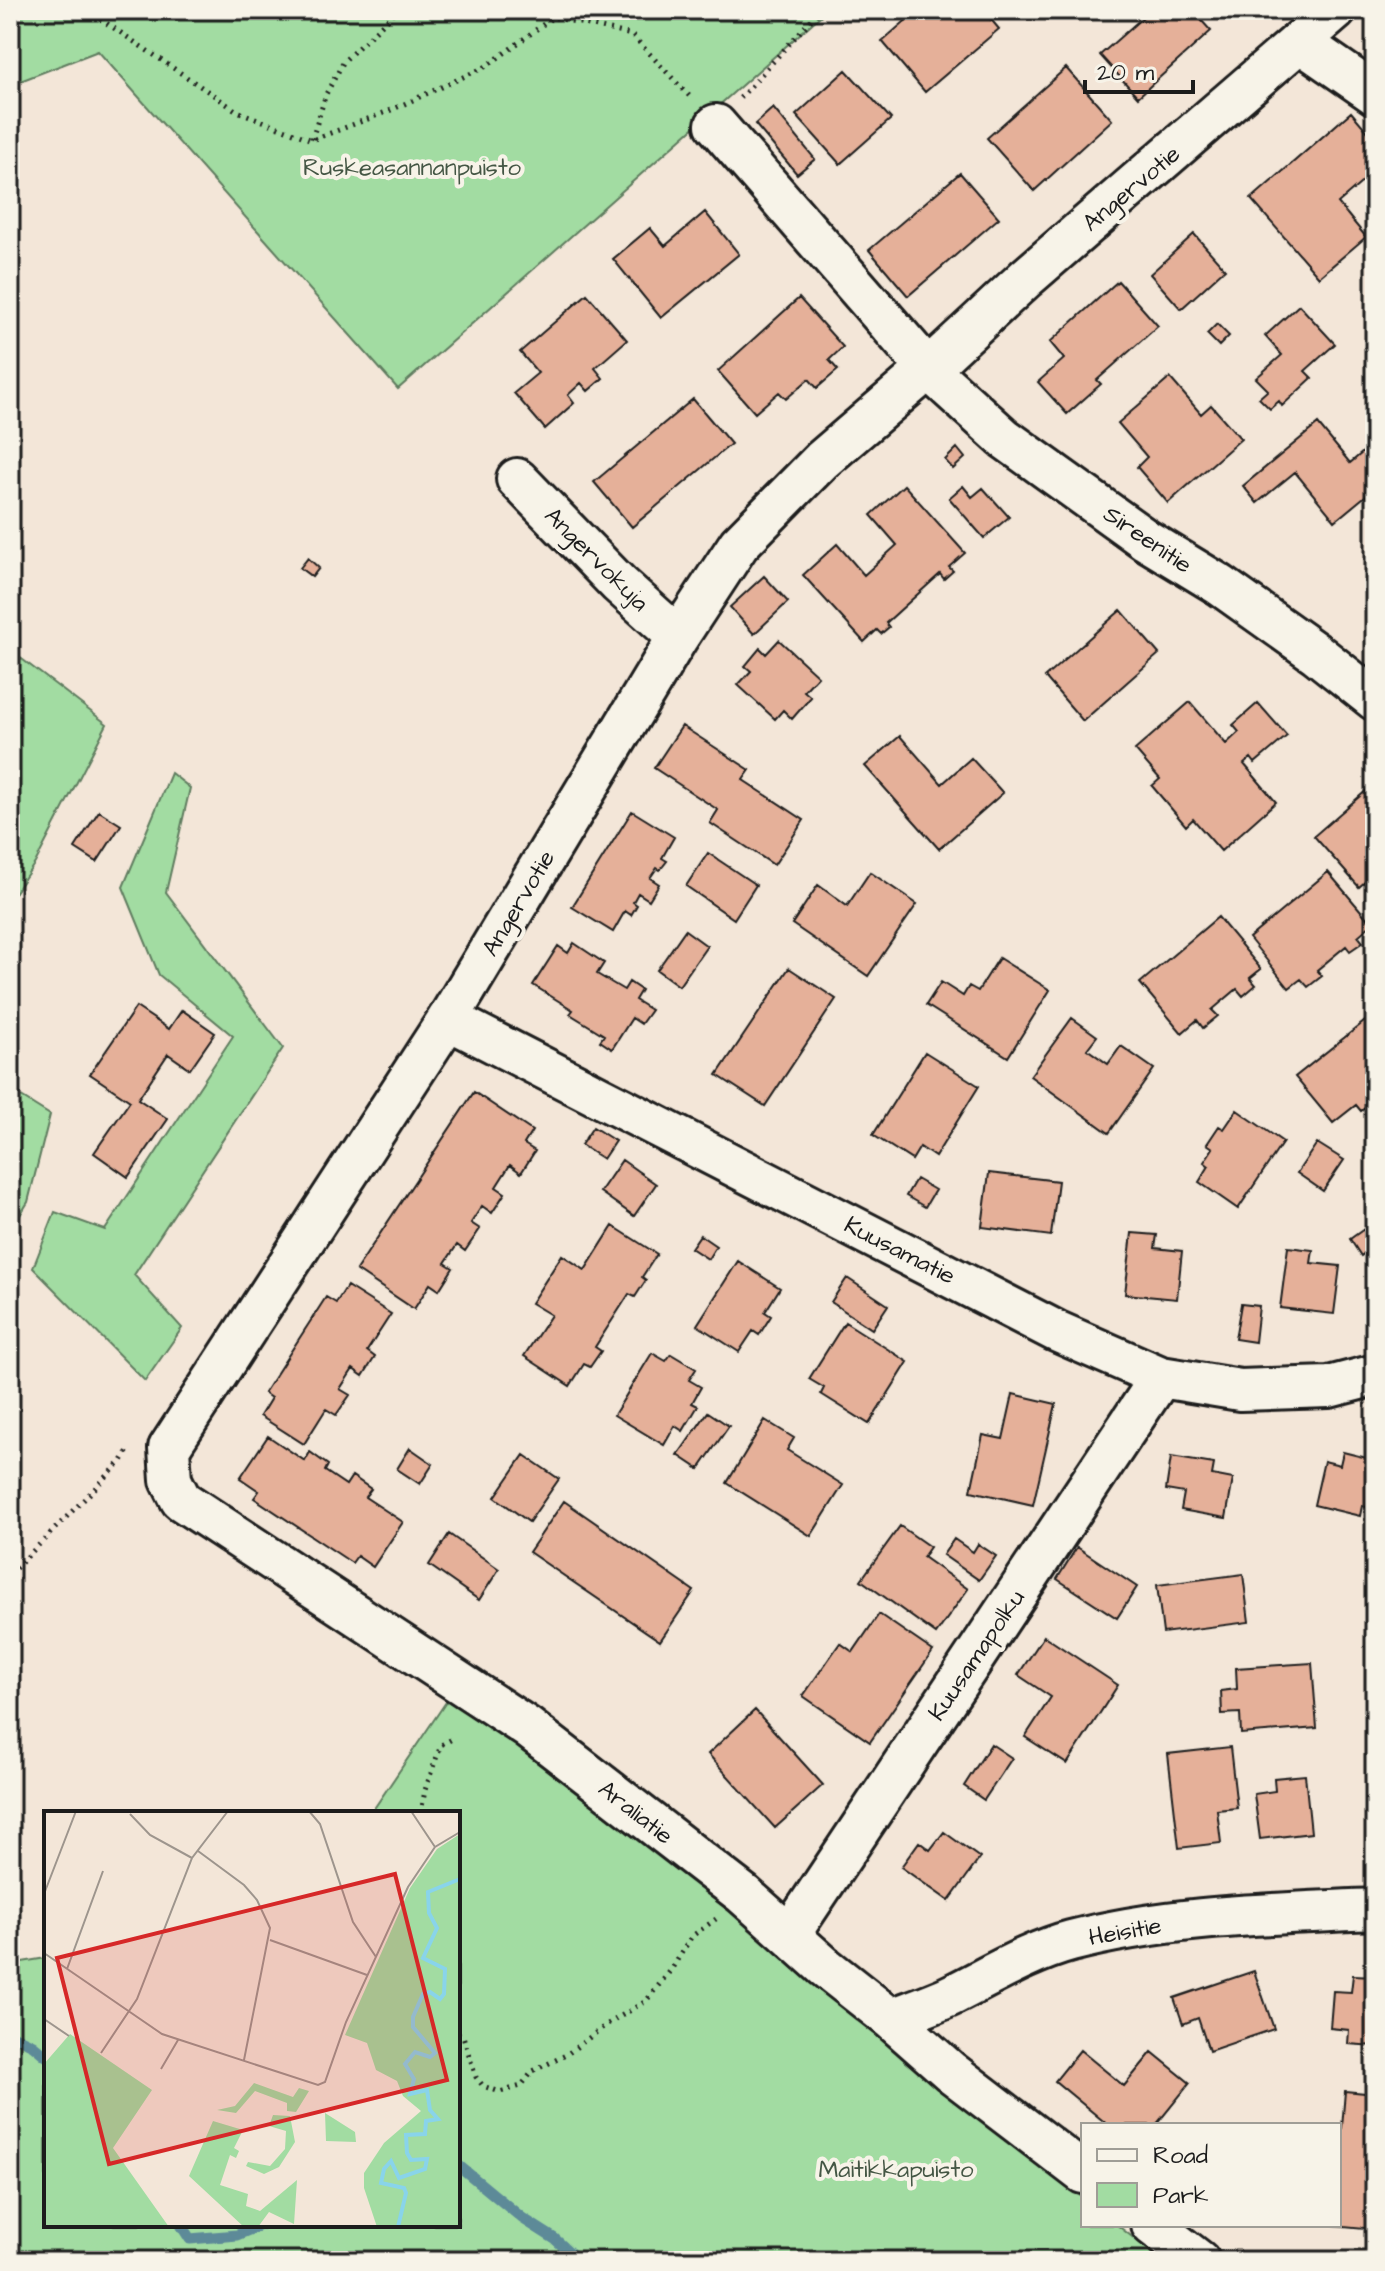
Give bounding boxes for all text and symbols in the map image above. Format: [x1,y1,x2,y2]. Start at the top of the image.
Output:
scale bar [1085,44,1193,94]
text: 20 m [1097,56,1154,90]
street label: Angervotie [1075,138,1189,241]
park label: Ruskeasannanpuisto [303,151,522,185]
street label: Sireenitie [1096,498,1199,582]
street label: Angervokuja [536,500,656,620]
street label: Angervotie [474,844,565,963]
street label: Kuusamatie [838,1208,961,1293]
street label: Kuusamapolku [920,1583,1033,1728]
street label: Araliatie [591,1773,680,1853]
inset map [44,1811,460,2227]
street label: Heisitie [1086,1909,1164,1955]
legend [1081,2123,1341,2227]
text: Road [1153,2139,1208,2173]
park label: Maitikkapuisto [818,2153,974,2187]
text: Park [1153,2179,1209,2213]

